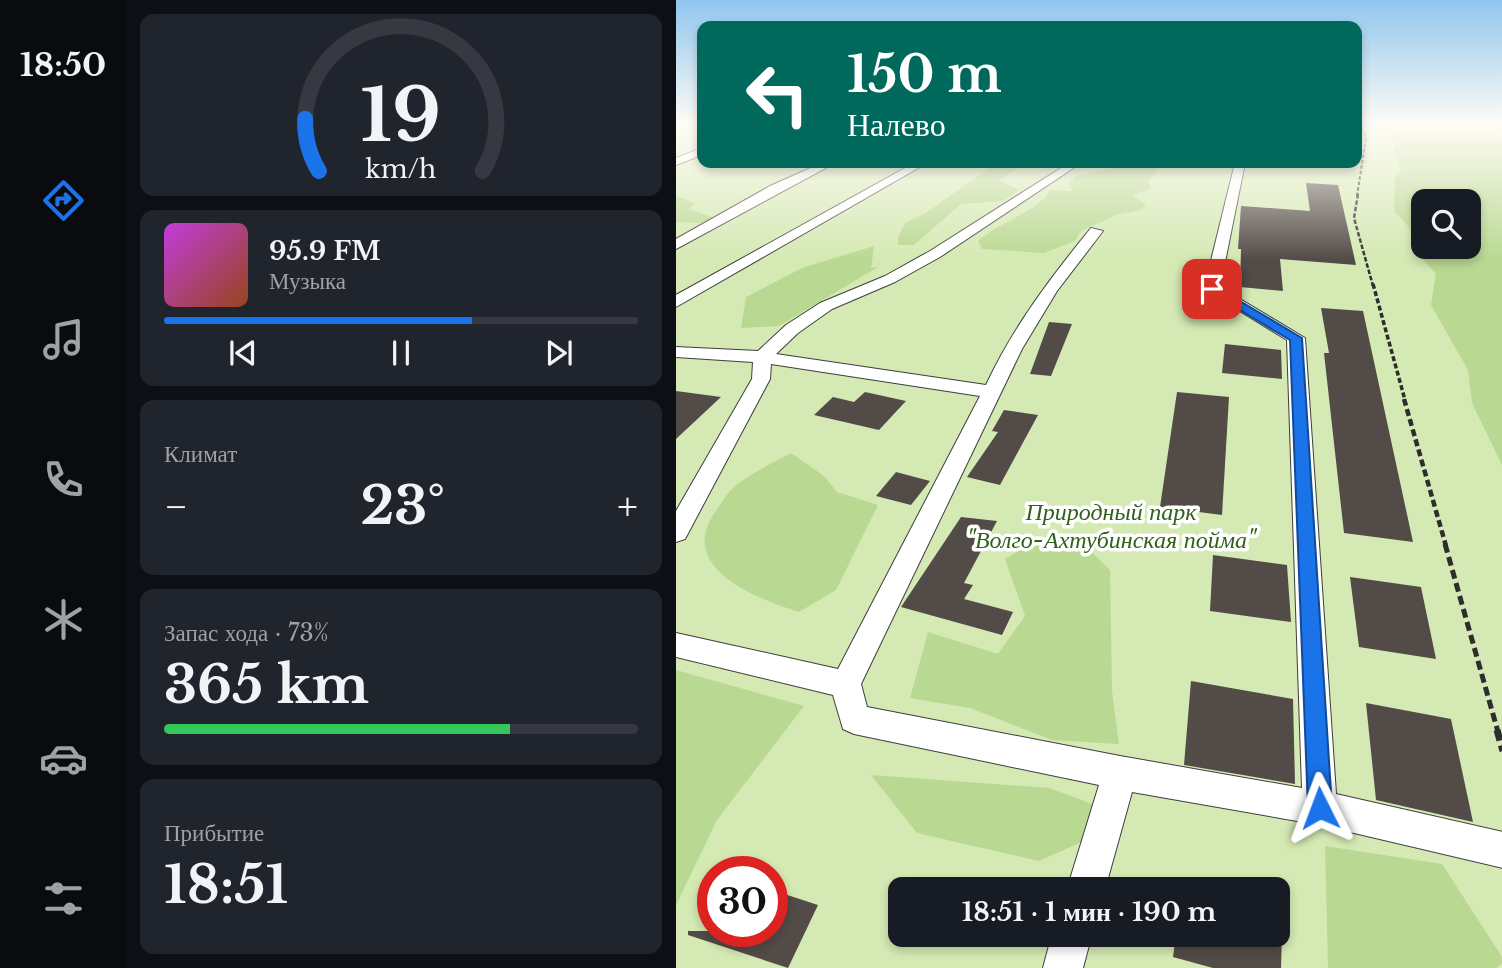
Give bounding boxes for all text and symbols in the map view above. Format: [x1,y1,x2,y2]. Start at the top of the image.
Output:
text: 150 m [847,44,1002,105]
text: 18:50 [20,45,106,85]
icon: left [732,49,823,140]
text: 19 [361,70,441,161]
text: Налево [847,105,946,145]
text: km/h [366,154,436,185]
icon: directions [39,176,88,225]
map controls [1411,189,1481,259]
button: search [1411,189,1481,259]
text: 95.9 FM [269,235,381,267]
pin [1182,259,1242,319]
text: Музыка [269,267,346,295]
icon: arrive [1193,270,1231,308]
icon: music [39,315,88,364]
icon: previous [224,334,262,372]
icon: pause [382,334,420,372]
icon: next [540,334,578,372]
text: Климат [164,440,237,468]
icon: phone [39,455,88,504]
text: 23° [360,474,445,538]
text: − [164,483,188,530]
text: + [617,483,638,530]
park label: Природный парк "Волго-Ахтубинская пойма" [966,497,1258,554]
icon: climate [39,595,88,644]
text: Запас хода · 73% [164,619,329,647]
text: 365 km [164,653,369,717]
icon: car [39,734,88,783]
position arrow [1283,771,1357,845]
text: Прибытие [164,819,264,847]
text: 18:51 [164,853,288,917]
speed limit sign: 30 [697,856,788,947]
icon: filters [39,874,88,923]
text: 18:51 · 1 мин · 190 m [962,896,1216,928]

